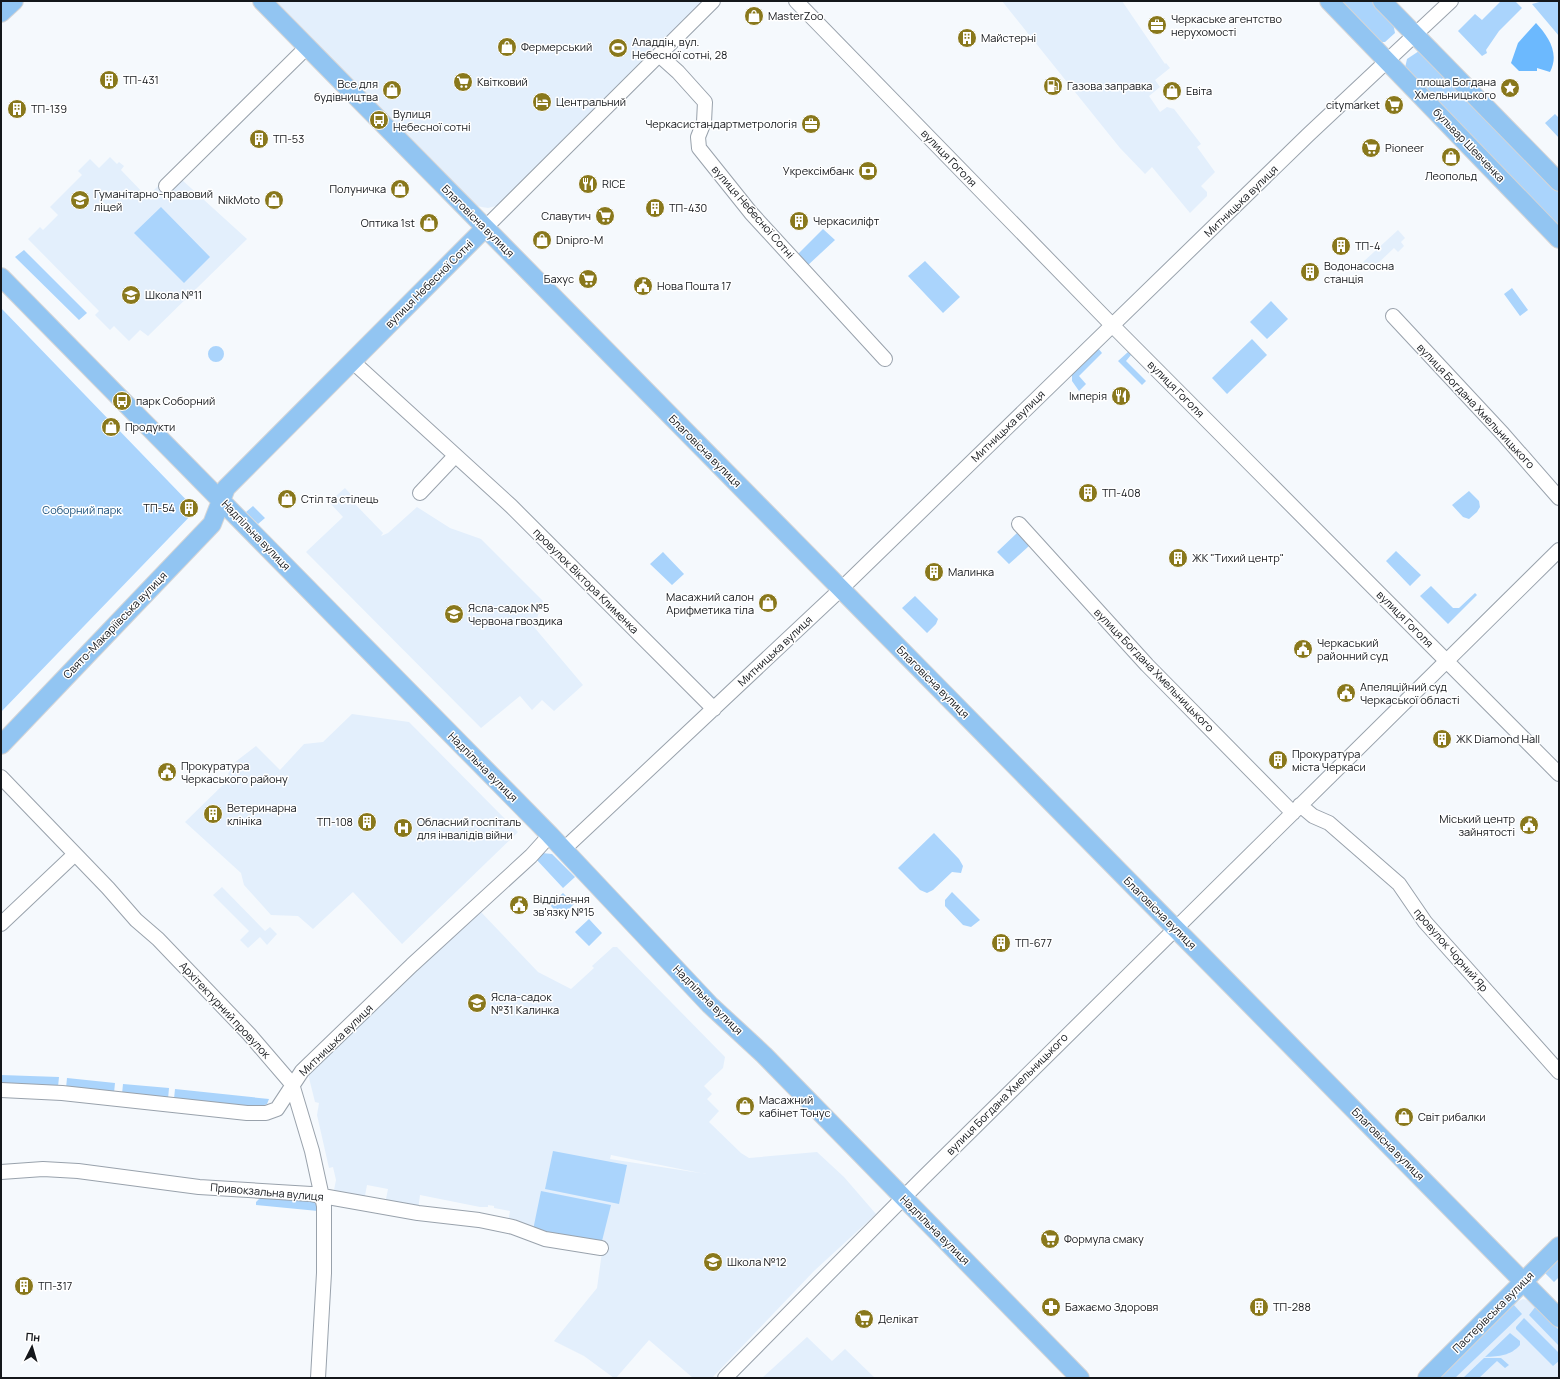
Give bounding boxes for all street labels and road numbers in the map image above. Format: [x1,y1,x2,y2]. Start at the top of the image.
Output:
street label: бульвар Шевченка [1430,104,1509,185]
street label: вулиця Гоголя [918,126,981,190]
street label: Митницька вулиця [1200,161,1281,240]
street label: вулиця Небесної Сотні [709,162,798,261]
street label: Благовісна вулиця [439,181,518,260]
street label: вулиця Небесної Сотні [381,236,476,331]
street label: вулиця Богдана Хмельницького [1414,340,1539,472]
street label: вулиця Гоголя [1145,357,1208,420]
street label: Митницька вулиця [967,386,1048,465]
street label: Благовісна вулиця [666,411,745,490]
street label: Надпільна вулиця [219,496,294,573]
street label: провулок Віктора Клименка [530,525,642,637]
street label: Свято-Макаріївська вулиця [59,568,170,681]
street label: вулиця Гоголя [1374,587,1437,650]
street label: вулиця Богдана Хмельницького [1091,605,1218,735]
street label: Митницька вулиця [734,612,815,689]
street label: Благовісна вулиця [894,642,973,721]
street label: Надпільна вулиця [445,729,521,805]
street label: Благовісна вулиця [1121,873,1200,952]
street label: провулок Чорний Яр [1411,905,1492,995]
street label: Архітектурний провулок [177,958,275,1062]
street label: Надпільна вулиця [670,962,746,1038]
street label: Митницька вулиця [295,1000,376,1079]
street label: вулиця Богдана Хмельницького [943,1029,1071,1158]
street label: Благовісна вулиця [1349,1104,1428,1183]
street label: Привокзальна вулиця [210,1179,324,1204]
street label: Надпільна вулиця [897,1192,973,1268]
street label: Пастерівська вулиця [1449,1268,1537,1356]

